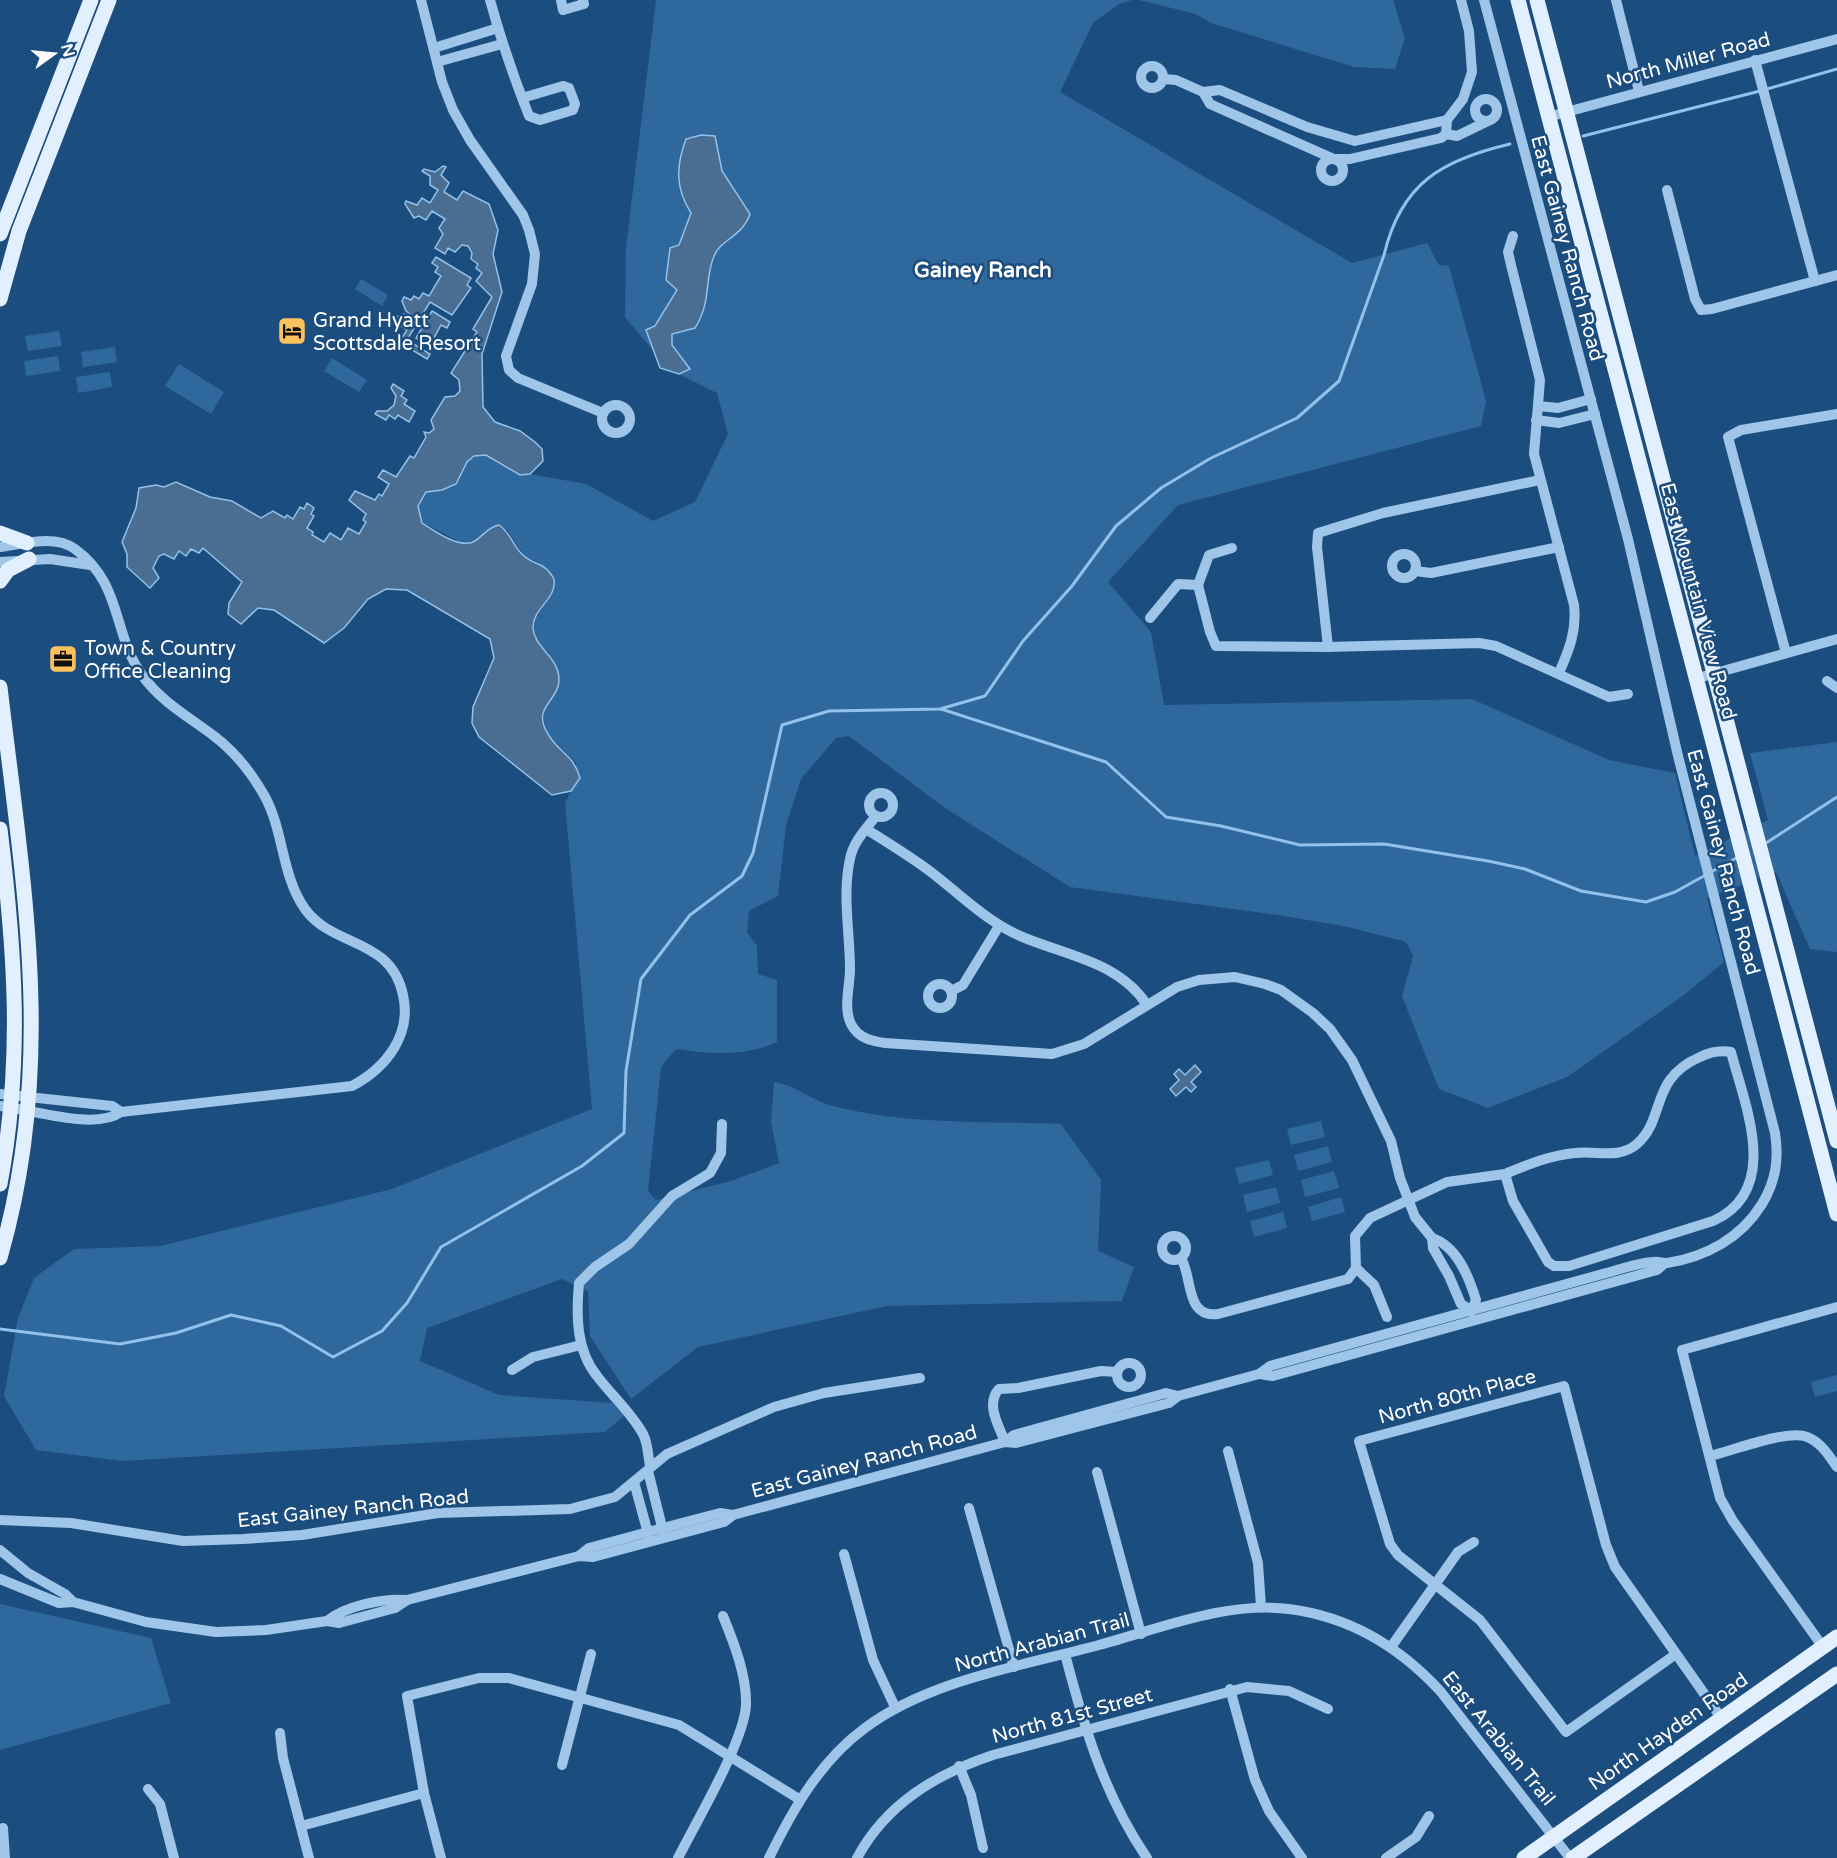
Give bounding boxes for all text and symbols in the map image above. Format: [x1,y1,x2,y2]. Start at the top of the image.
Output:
north arrow [24,24,84,84]
street label: North Miller Road [1603,27,1773,94]
text: N [56,42,79,59]
street label: East Gainey Ranch Road [1525,133,1609,364]
district label: Gainey Ranch [914,258,1052,283]
place label: Grand Hyatt Scottsdale Resort [313,309,481,356]
hotel icon: Grand Hyatt Scottsdale Resort [276,315,308,347]
street label: East Mountain View Road [1655,480,1741,722]
place label: Town & Country Office Cleaning [84,637,236,684]
office icon: Town & Country Office Cleaning [47,643,79,675]
street label: East Gainey Ranch Road [1681,747,1765,978]
street label: North 80th Place [1376,1364,1539,1430]
street label: East Gainey Ranch Road [749,1420,980,1504]
street label: East Gainey Ranch Road [236,1485,470,1533]
street label: North Arabian Trail [952,1608,1132,1678]
street label: East Arabian Trail [1437,1667,1560,1811]
street label: North Hayden Road [1584,1668,1753,1796]
street label: North 81st Street [989,1683,1156,1749]

